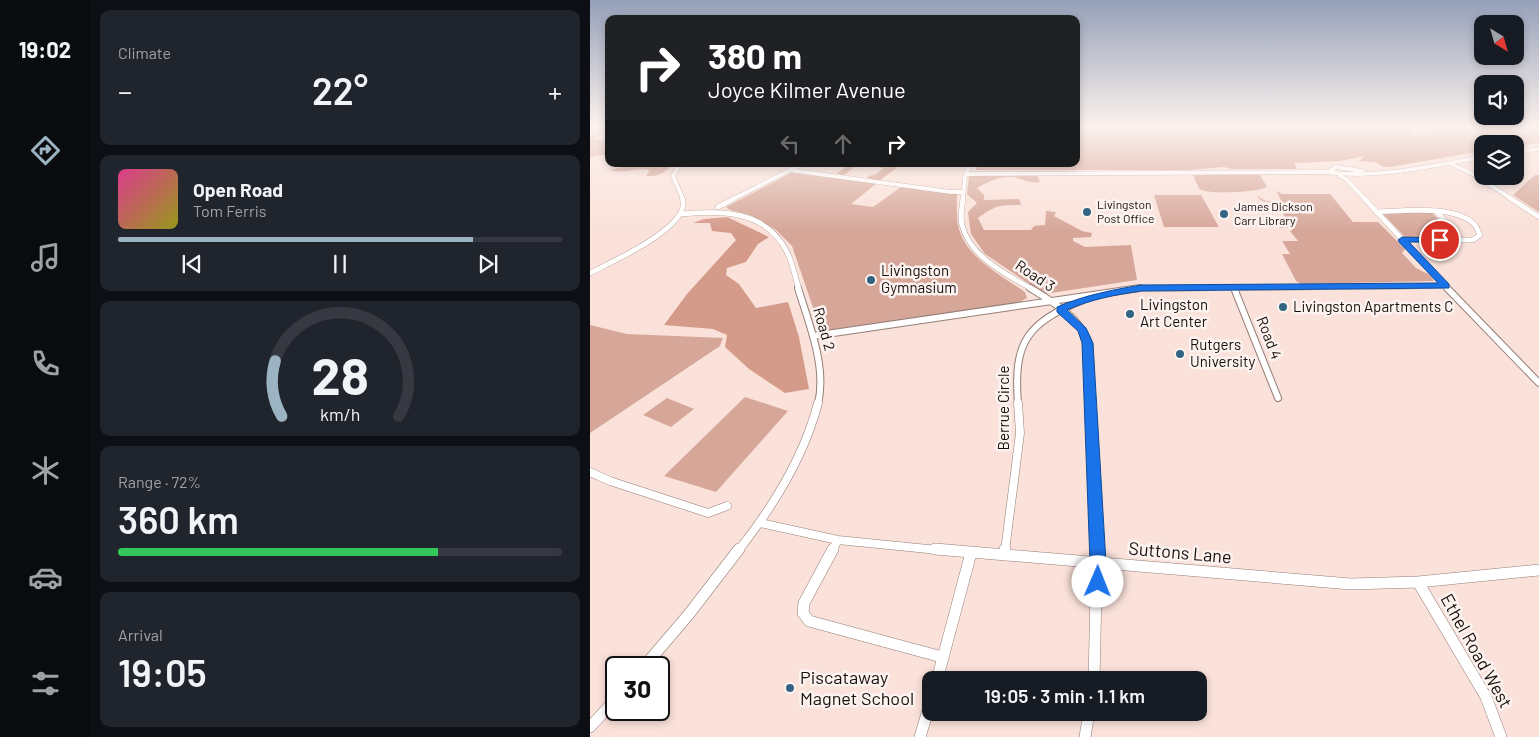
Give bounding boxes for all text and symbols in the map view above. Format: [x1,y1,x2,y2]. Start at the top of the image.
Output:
north arrow [1474,15,1524,65]
map controls [1474,15,1524,185]
text: 380 m [708,34,802,76]
icon: right [625,35,690,100]
text: 19:02 [19,36,71,62]
text: Climate [118,43,171,62]
text: 22° [312,67,368,113]
text: − [118,74,132,108]
text: + [548,74,562,108]
button: sound [1474,75,1524,125]
text: Joyce Kilmer Avenue [708,76,906,102]
icon: left [776,130,804,158]
icon: ahead [829,130,857,158]
icon: right [882,130,910,158]
icon: directions [28,133,63,168]
button: layers [1474,135,1524,185]
text: Open Road [193,178,283,201]
place label: Livingston Post Office [1097,197,1154,225]
place label: James Dickson Carr Library [1234,199,1313,227]
text: Tom Ferris [193,201,267,220]
marker: Livingston Post Office [1081,206,1093,218]
marker: James Dickson Carr Library [1218,208,1230,220]
pin [1419,219,1461,261]
icon: arrive [1426,226,1454,254]
icon: music [28,240,63,275]
icon: previous [178,250,206,278]
icon: pause [326,250,354,278]
icon: next [474,250,502,278]
street label: Road 3 [1012,255,1059,295]
place label: Livingston Gymnasium [881,261,957,296]
marker: Livingston Gymnasium [865,274,877,286]
place label: Livingston Art Center [1140,295,1208,330]
place label: Livingston Apartments C [1293,297,1453,315]
marker: Livingston Apartments C [1277,301,1289,313]
street label: Road 2 [810,305,840,352]
marker: Livingston Art Center [1124,308,1136,320]
street label: Road 4 [1254,314,1286,362]
place label: Rutgers University [1190,335,1255,370]
text: 28 [311,343,369,405]
icon: phone [28,346,63,381]
marker: Rutgers University [1174,348,1186,360]
street label: Berrue Circle [994,366,1012,450]
text: km/h [320,403,360,425]
icon: climate [28,453,63,488]
text: Range · 72% [118,472,201,491]
text: 360 km [118,496,239,542]
street label: Suttons Lane [1128,537,1233,567]
position arrow [1071,555,1123,607]
icon: car [28,560,63,595]
street label: Ethel Road West [1436,590,1517,712]
text: Arrival [118,625,163,644]
text: 19:05 [118,649,207,695]
speed limit sign: 30 [605,656,670,721]
icon: filters [28,666,63,701]
place label: Piscataway Magnet School [800,666,914,709]
marker: Piscataway Magnet School [784,682,796,694]
text: 19:05 · 3 min · 1.1 km [984,684,1145,707]

